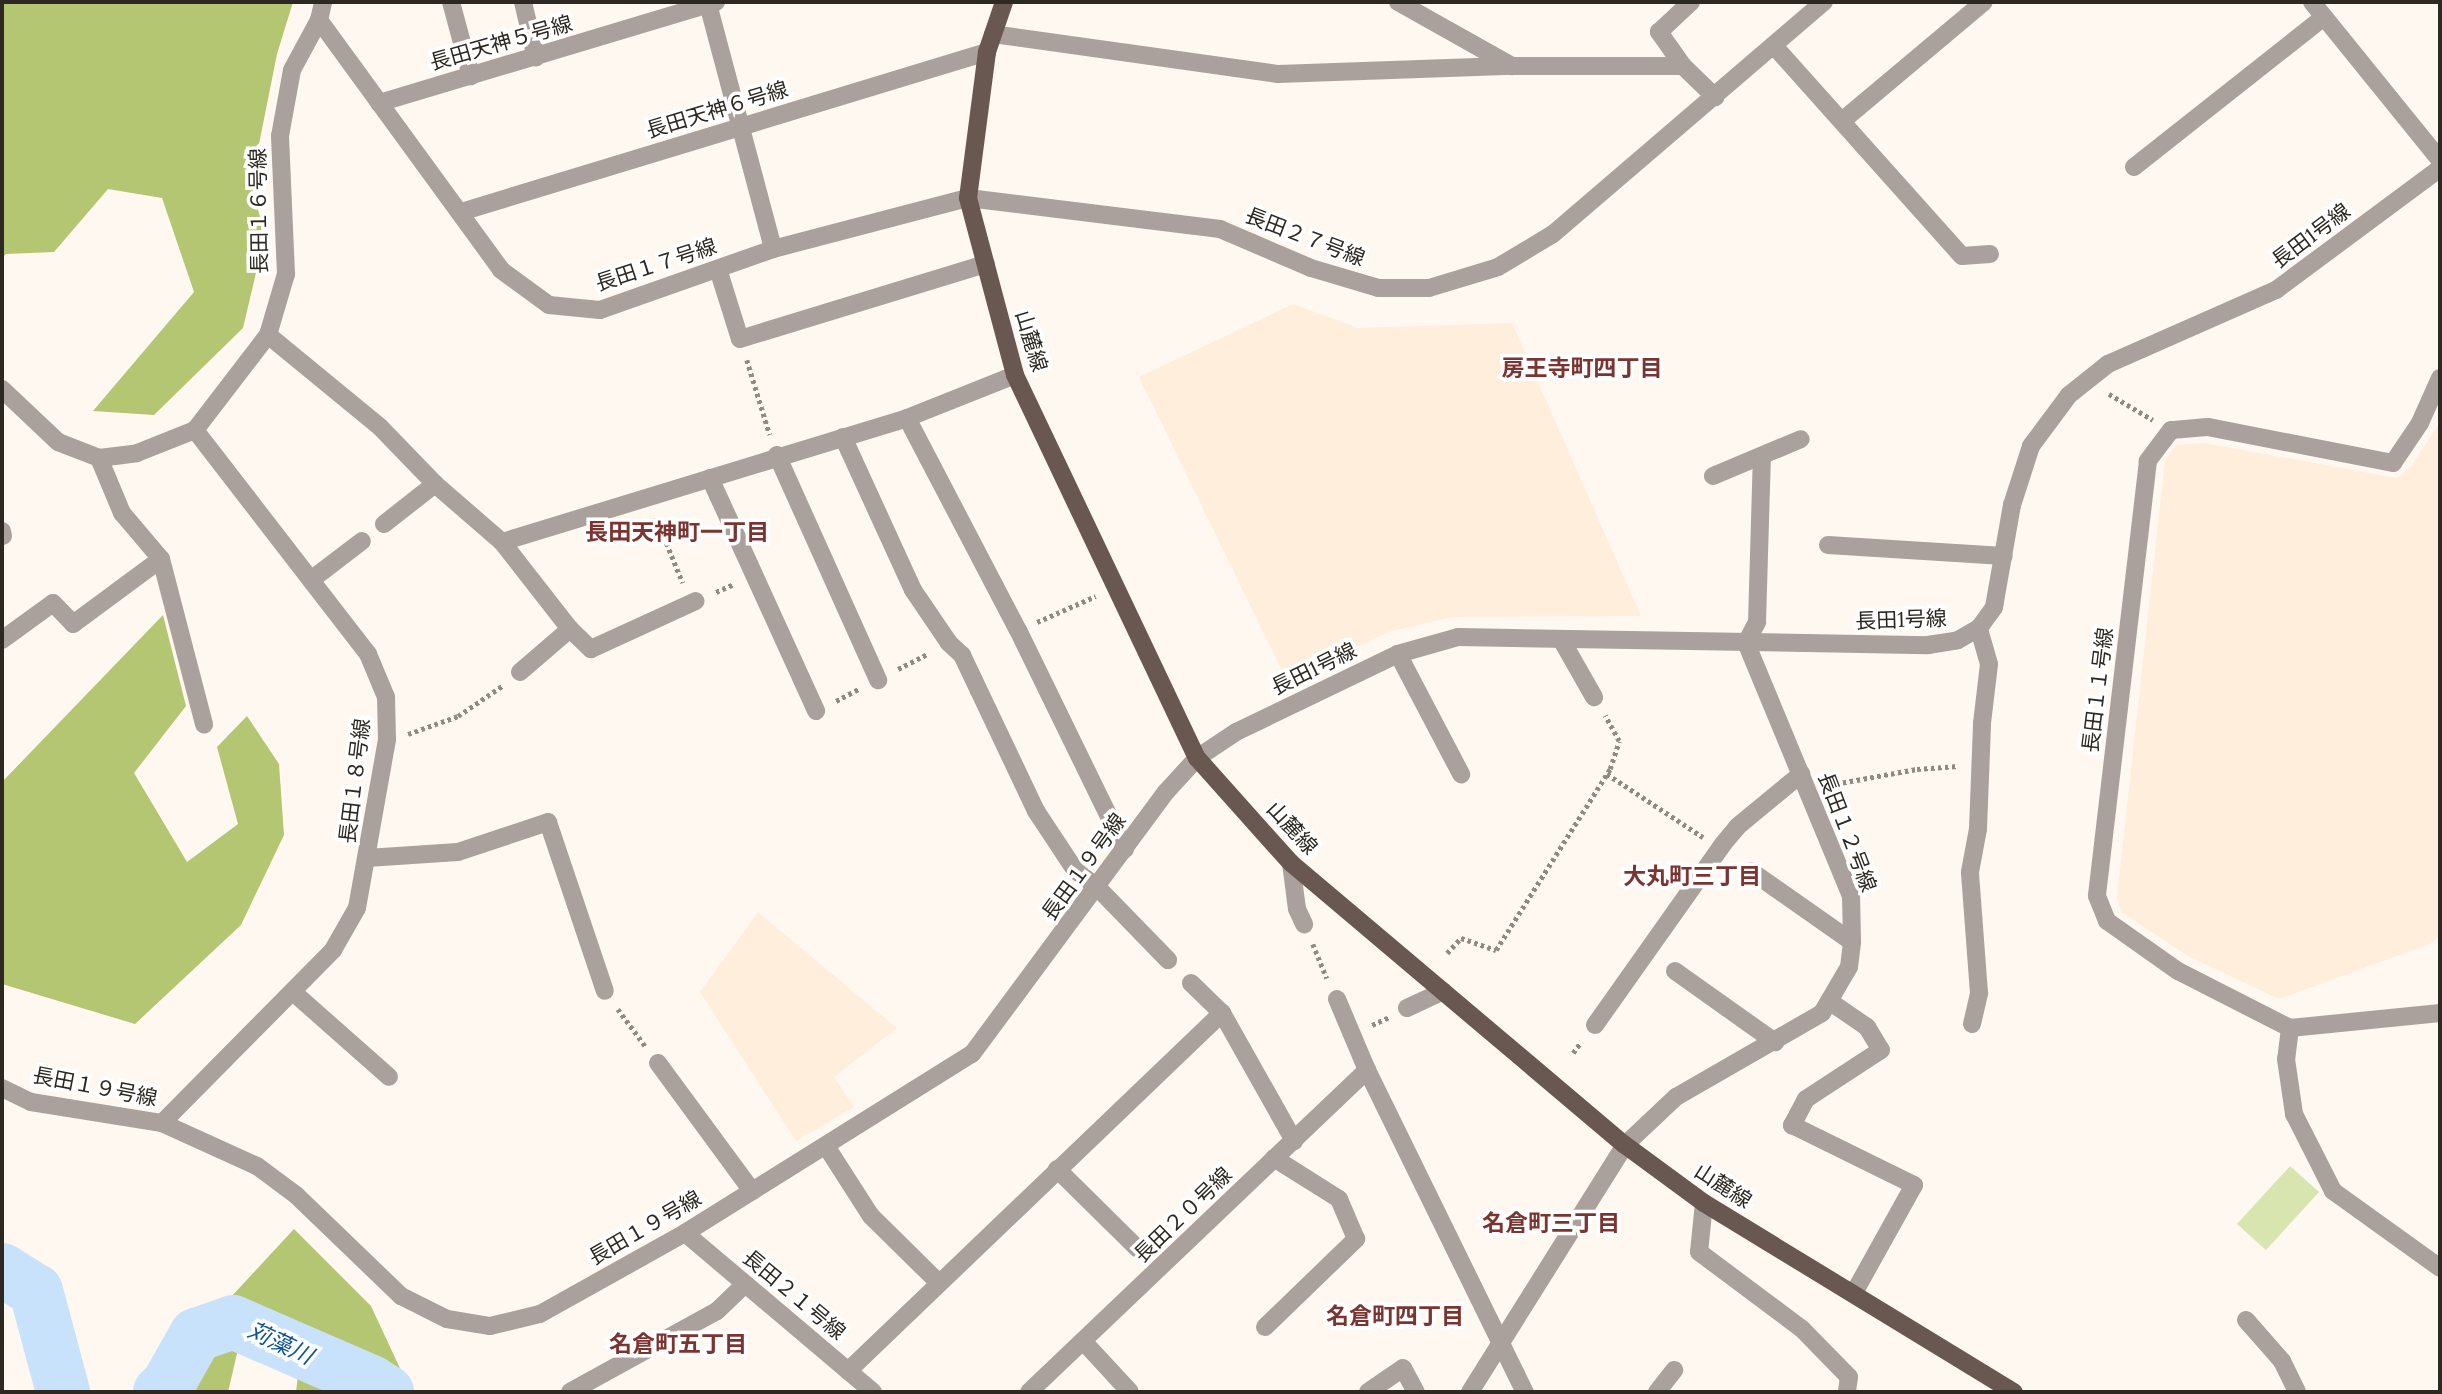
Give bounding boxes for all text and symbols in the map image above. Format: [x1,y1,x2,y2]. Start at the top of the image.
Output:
street label: 長田天神５号線 [427,11,575,75]
street label: 長田天神６号線 [643,76,791,144]
street label: 長田１６号線 [245,148,273,274]
street label: 長田1号線 [2267,198,2355,274]
street label: 長田２７号線 [1242,203,1368,271]
street label: 長田１７号線 [592,234,720,296]
street label: 山麓線 [1010,307,1052,375]
district label: 房王寺町四丁目 [1502,354,1662,382]
district label: 長田天神町一丁目 [585,518,769,546]
street label: 長田1号線 [1855,606,1947,634]
street label: 長田１１号線 [2078,626,2118,754]
street label: 長田1号線 [1267,638,1361,700]
street label: 長田１８号線 [335,717,375,845]
street label: 長田１２号線 [1813,769,1881,895]
street label: 山麓線 [1261,796,1323,860]
street label: 長田１９号線 [1037,809,1131,925]
district label: 大丸町三丁目 [1623,862,1761,890]
street label: 長田１９号線 [31,1063,159,1111]
street label: 山麓線 [1690,1158,1756,1214]
street label: 長田２０号線 [1129,1162,1237,1268]
street label: 長田１９号線 [584,1186,706,1270]
district label: 名倉町三丁目 [1482,1209,1620,1237]
street label: 長田２１号線 [738,1245,850,1345]
district label: 名倉町四丁目 [1326,1302,1464,1330]
water label: 苅藻川 [243,1316,317,1370]
district label: 名倉町五丁目 [609,1330,747,1358]

